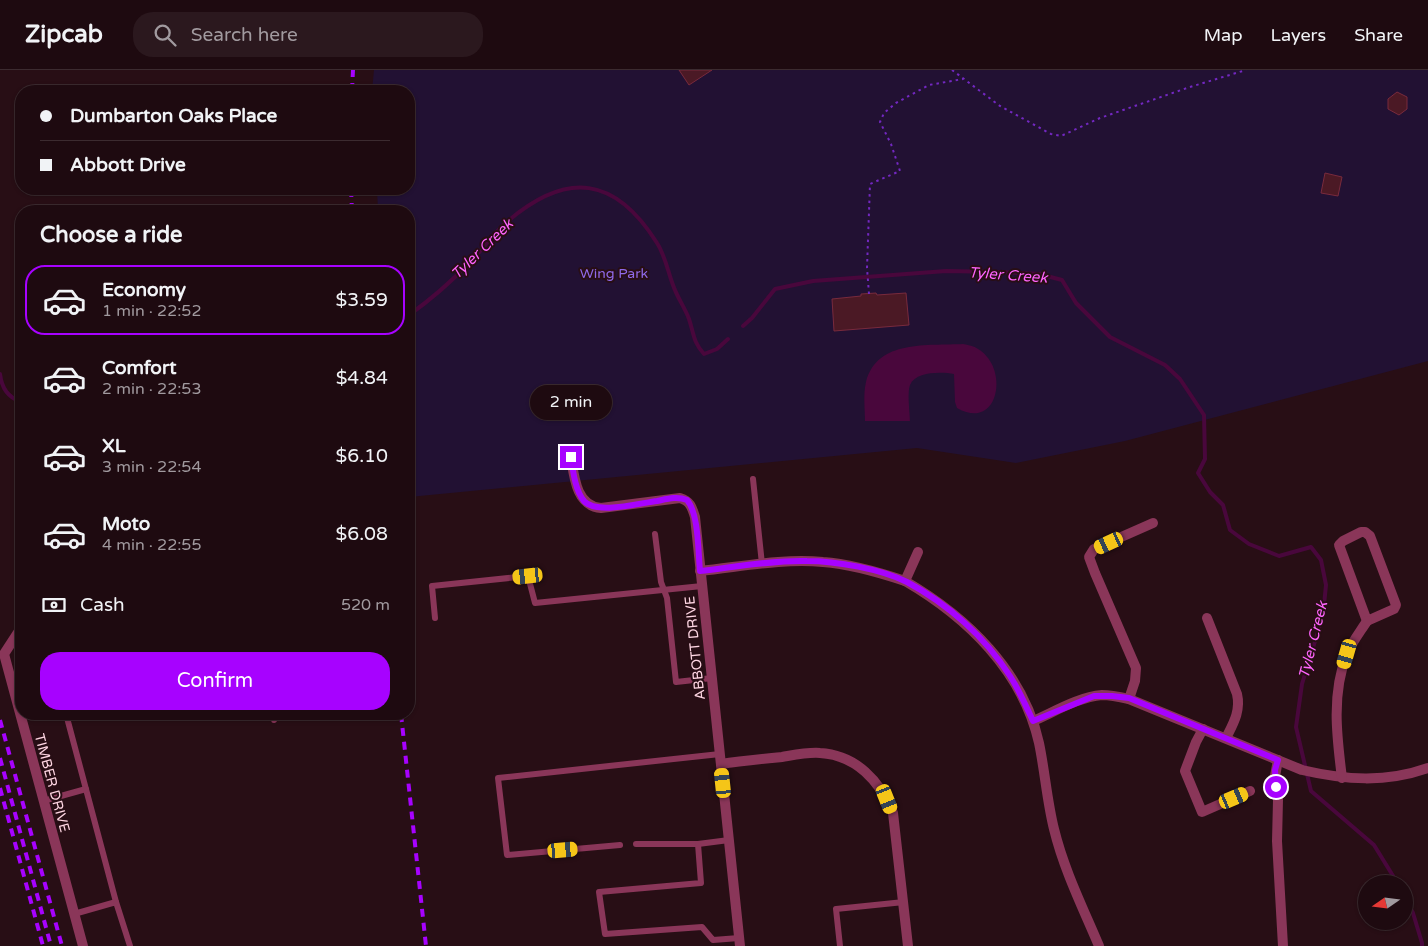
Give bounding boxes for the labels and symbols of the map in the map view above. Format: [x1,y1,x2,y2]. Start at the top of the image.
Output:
water label: Tyler Creek [447,214,518,283]
water label: Tyler Creek [968,263,1050,287]
park label: Wing Park [580,265,649,282]
callout: 2 min [530,384,612,420]
route end [560,446,582,468]
car [1092,530,1125,556]
car [512,567,543,585]
street label: ABBOTT DRIVE [681,595,709,701]
water label: Tyler Creek [1295,598,1332,681]
car [1335,638,1358,670]
street label: TIMBER DRIVE [31,732,73,834]
car [713,767,732,799]
route start [1265,776,1287,798]
car [874,782,899,816]
car [1217,785,1250,811]
car [547,841,578,859]
north arrow [1358,875,1412,930]

